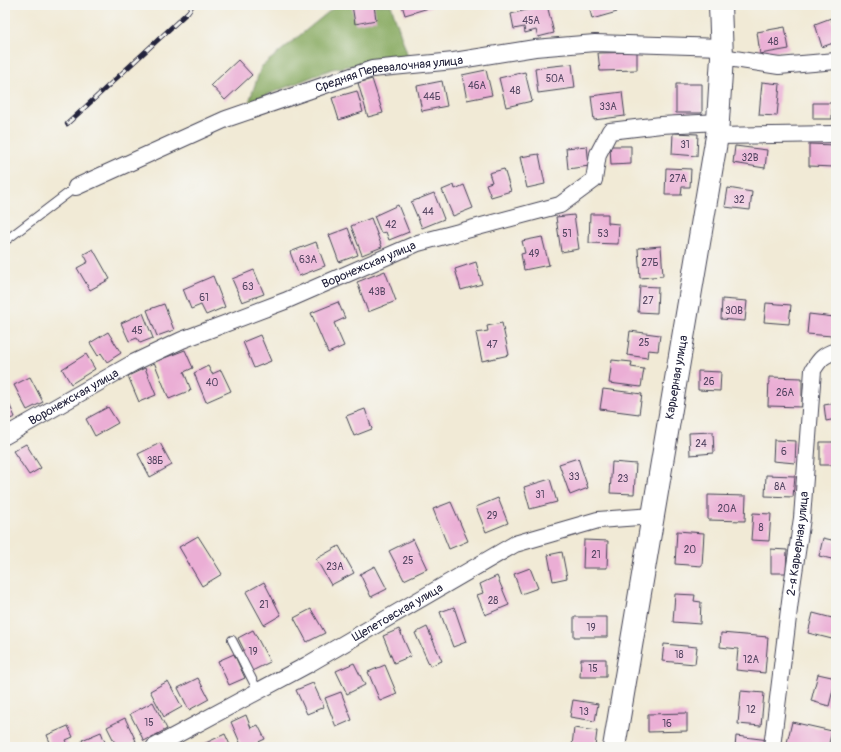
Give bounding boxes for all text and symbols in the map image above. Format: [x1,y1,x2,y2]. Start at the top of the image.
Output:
house number: 45А [522,15,540,27]
house number: 48 [768,36,778,48]
street label: Средняя Перевалочная улица [313,53,465,96]
house number: 50А [546,73,565,85]
house number: 46А [468,80,487,92]
house number: 48 [510,85,520,97]
house number: 44Б [423,91,441,103]
house number: 33А [599,101,617,113]
house number: 31 [680,139,690,151]
house number: 32В [742,152,759,164]
house number: 27А [669,173,687,185]
house number: 32 [733,194,745,206]
house number: 44 [422,206,434,218]
house number: 42 [385,219,397,231]
house number: 51 [562,228,572,240]
house number: 53 [598,228,609,240]
street label: Воронежская улица [320,238,419,292]
house number: 49 [529,248,539,260]
house number: 63А [299,254,317,266]
house number: 27Б [642,257,658,269]
house number: 63 [242,281,254,293]
house number: 43В [368,286,386,298]
house number: 61 [199,292,209,304]
house number: 27 [643,295,654,307]
house number: 30В [725,305,743,317]
house number: 45 [131,325,143,337]
street label: Карьерная улица [662,334,691,420]
house number: 25 [638,337,650,349]
house number: 47 [486,339,498,351]
street label: Воронежская улица [26,366,122,429]
house number: 26 [703,376,715,388]
house number: 40 [206,377,218,389]
house number: 26А [776,387,794,399]
house number: 24 [695,438,707,450]
house number: 6 [781,446,787,458]
house number: 38Б [147,455,163,467]
house number: 33 [568,471,580,483]
house number: 23 [618,473,629,485]
house number: 8А [774,481,786,493]
house number: 31 [535,489,545,501]
street label: 2-я Карьерная улица [784,491,812,597]
house number: 20А [718,503,737,515]
house number: 29 [487,510,497,522]
house number: 8 [758,522,764,534]
house number: 20 [684,544,696,556]
house number: 21 [591,549,601,561]
house number: 25 [402,555,414,567]
house number: 23А [326,561,344,573]
street label: Щепетовская улица [349,580,446,645]
house number: 28 [488,595,498,607]
house number: 21 [259,599,269,611]
house number: 19 [586,622,596,634]
house number: 19 [248,646,258,658]
house number: 18 [675,649,683,661]
house number: 12А [743,654,760,666]
house number: 15 [588,663,598,675]
house number: 12 [746,704,756,716]
house number: 13 [579,706,589,718]
house number: 15 [144,717,154,729]
house number: 16 [662,718,672,730]

